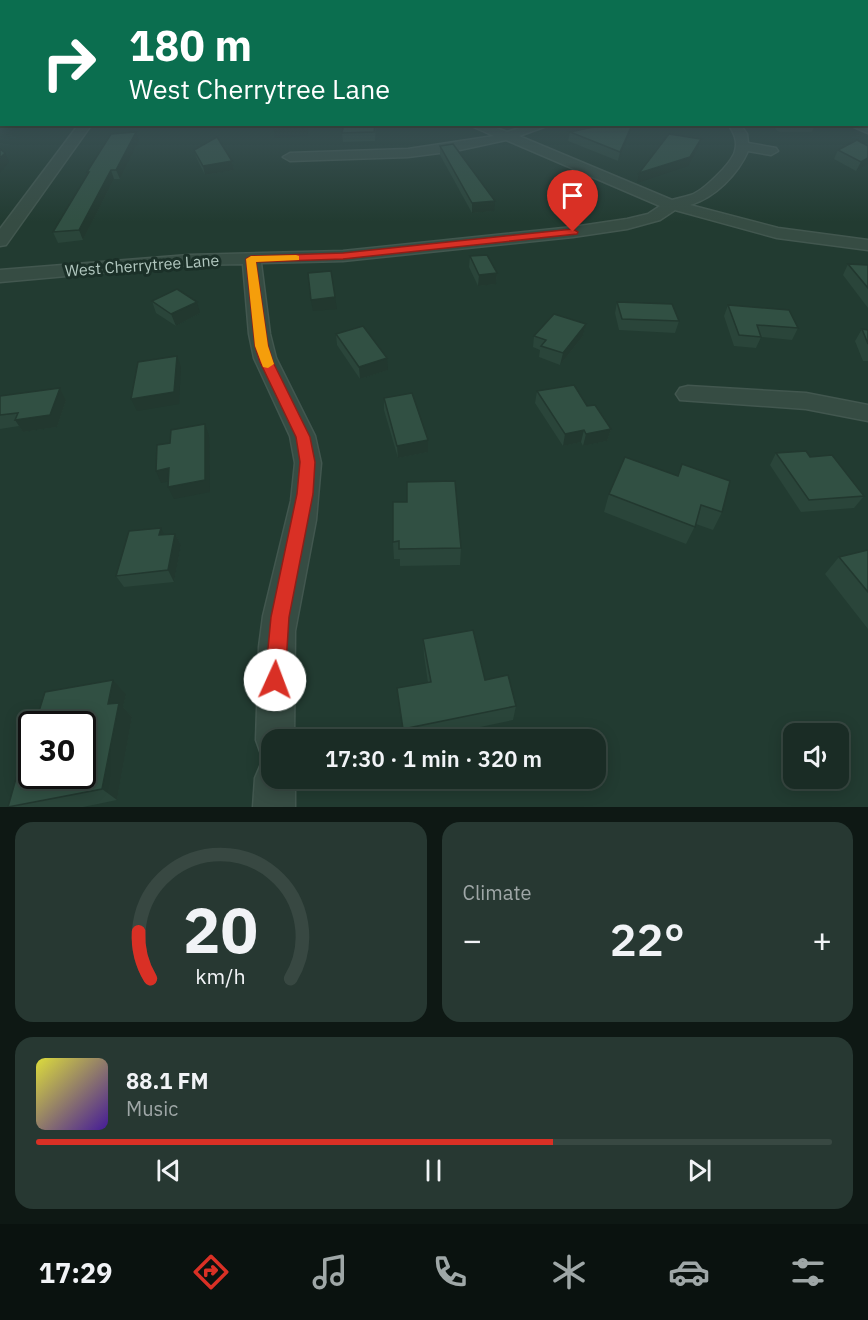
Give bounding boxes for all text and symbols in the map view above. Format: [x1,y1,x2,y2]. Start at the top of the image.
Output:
text: 180 m [129,18,252,73]
icon: right [30,24,108,102]
text: West Cherrytree Lane [129,71,390,106]
pin [547,170,598,232]
icon: arrive [556,179,589,212]
street label: West Cherrytree Lane [64,250,220,280]
position arrow [243,648,307,712]
speed limit sign: 30 [18,711,96,789]
map controls [783,723,849,789]
button: sound [783,723,849,789]
text: 17:30 · 1 min · 320 m [325,744,542,773]
text: Climate [463,879,531,906]
text: 20 [183,889,258,970]
text: 22° [610,910,685,968]
text: − [463,918,482,961]
text: + [812,918,832,961]
text: km/h [196,962,246,990]
text: 88.1 FM [126,1066,209,1095]
text: Music [126,1095,178,1122]
icon: previous [152,1154,185,1187]
icon: pause [417,1154,450,1187]
icon: next [683,1154,716,1187]
icon: directions [190,1251,232,1293]
icon: music [309,1251,351,1293]
icon: phone [429,1251,471,1293]
icon: climate [548,1251,590,1293]
icon: car [668,1251,710,1293]
icon: filters [787,1251,829,1293]
text: 17:29 [39,1255,112,1290]

